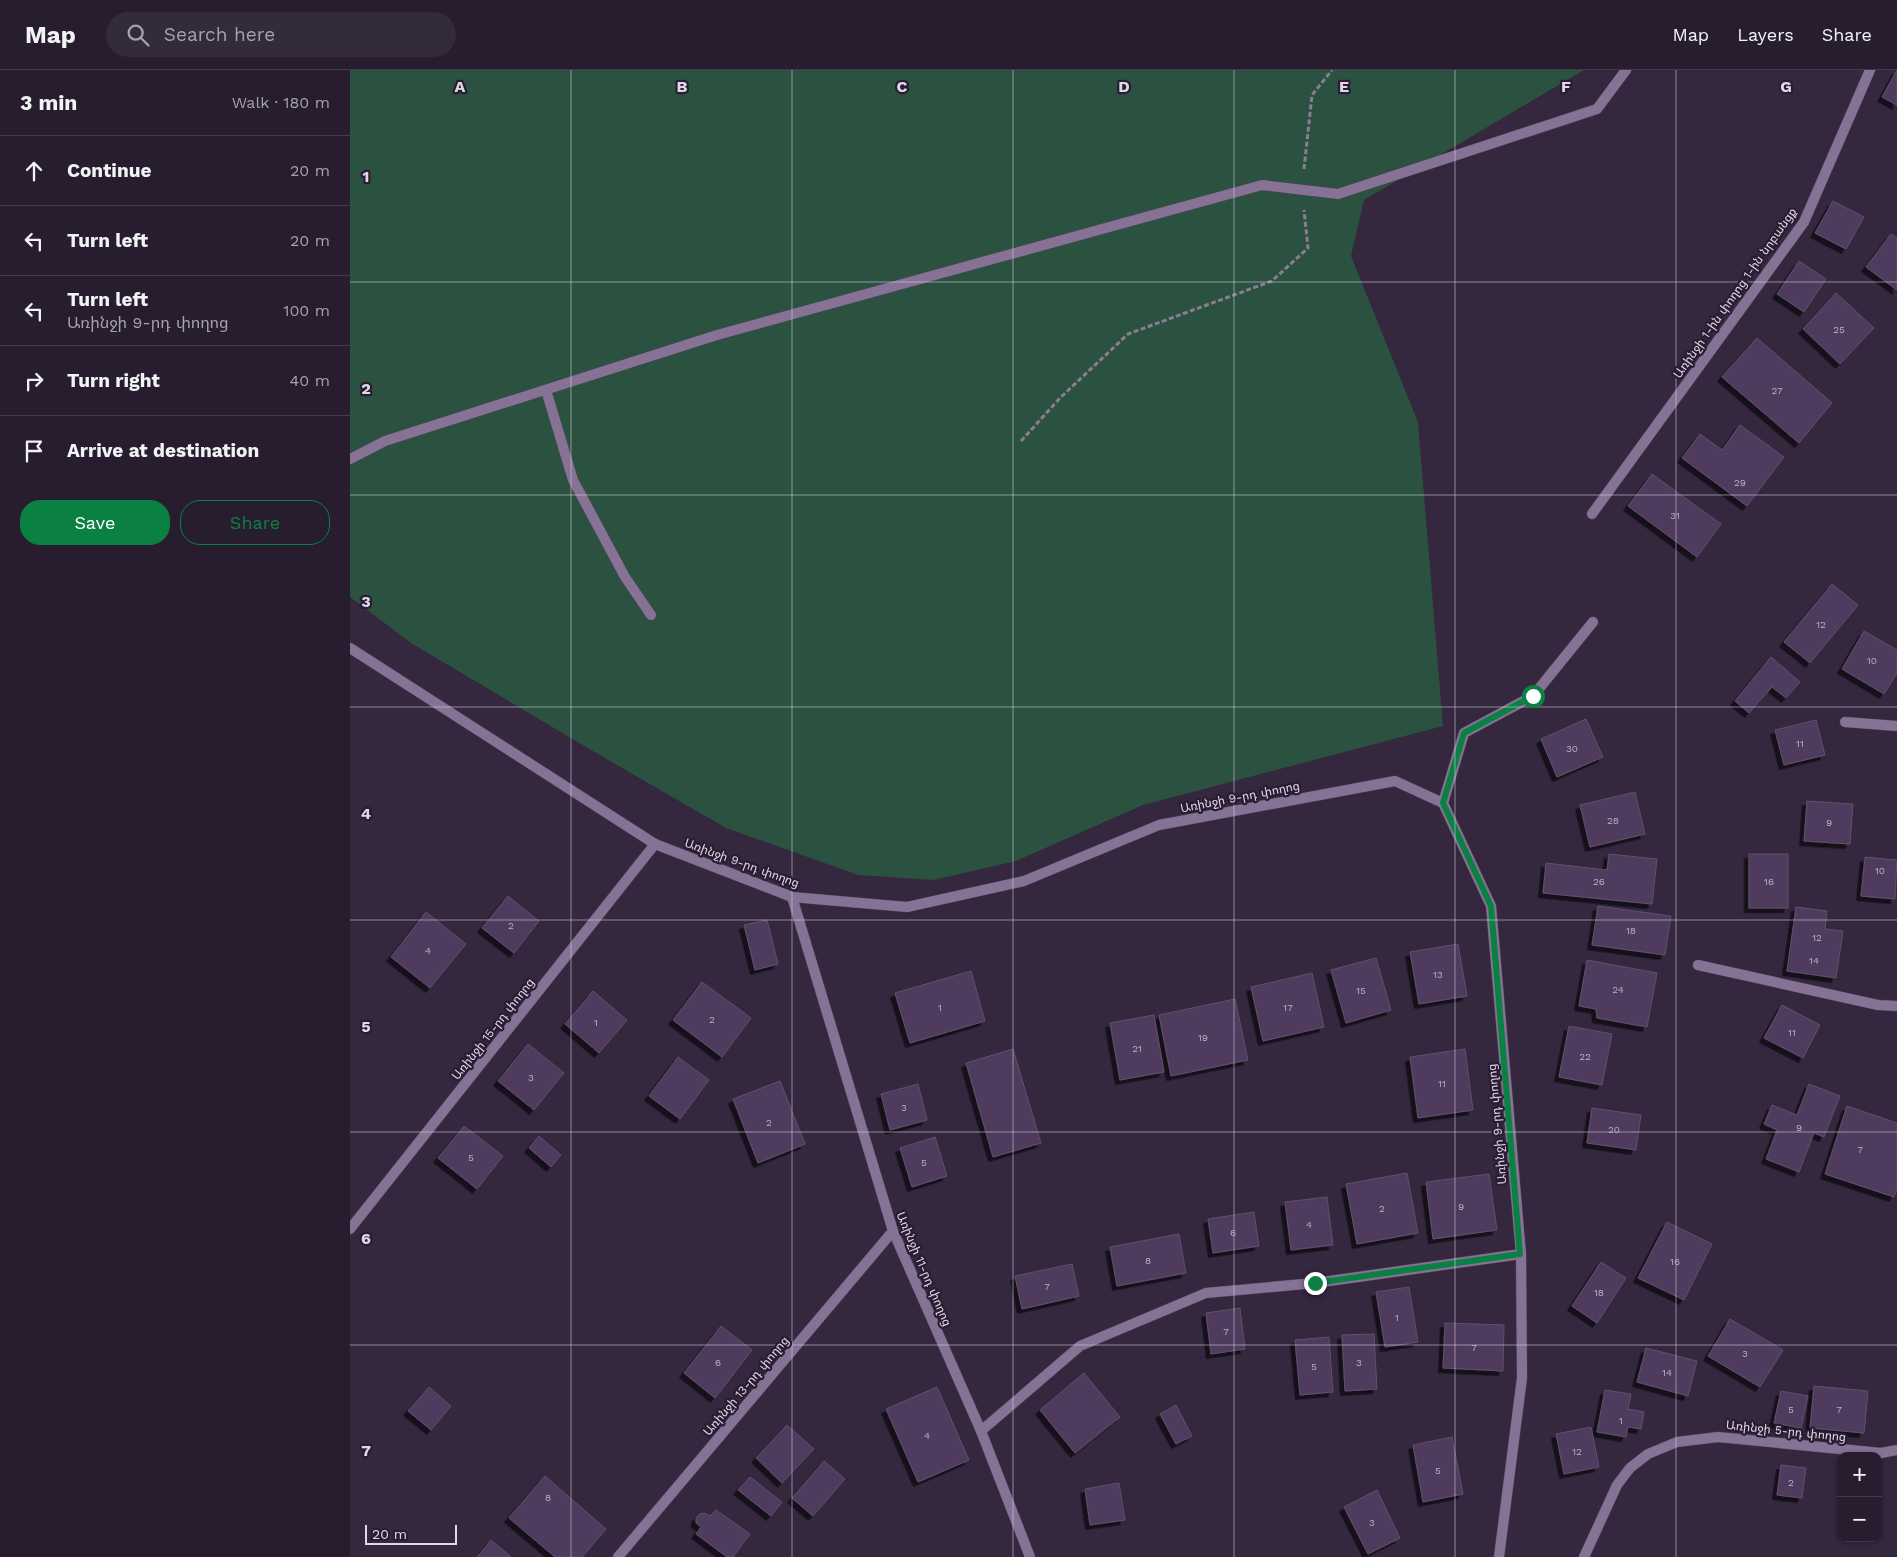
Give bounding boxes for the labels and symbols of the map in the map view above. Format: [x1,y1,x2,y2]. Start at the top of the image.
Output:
text: A [455,77,466,96]
text: B [677,77,688,96]
text: C [897,77,908,96]
text: D [1118,77,1130,96]
text: E [1339,77,1349,96]
text: F [1561,77,1571,96]
text: G [1780,77,1792,96]
text: 1 [363,167,369,186]
street label: Առինջի 1-ին փողոց 1-ին նրբանցք [1670,205,1800,381]
house number: 25 [1833,324,1845,335]
text: 2 [361,379,371,398]
house number: 27 [1771,385,1783,396]
house number: 29 [1734,477,1746,488]
house number: 31 [1670,510,1680,521]
text: 3 [361,592,371,611]
house number: 12 [1816,619,1826,630]
house number: 10 [1867,655,1877,666]
route start [1522,685,1545,708]
house number: 11 [1796,738,1804,749]
house number: 30 [1566,743,1578,754]
street label: Առինջի 9-րդ փողոց [1179,779,1301,815]
text: 4 [361,804,371,823]
house number: 28 [1607,815,1619,826]
house number: 9 [1826,817,1832,828]
street label: Առինջի 9-րդ փողոց [683,836,801,890]
house number: 10 [1875,865,1885,876]
house number: 26 [1593,876,1605,887]
house number: 16 [1764,876,1774,887]
house number: 2 [508,920,514,931]
house number: 18 [1626,925,1636,936]
house number: 12 [1812,932,1822,943]
house number: 4 [425,945,431,956]
house number: 14 [1809,955,1819,966]
house number: 13 [1433,969,1443,980]
street label: Առինջի 15-րդ փողոց [449,975,537,1083]
house number: 24 [1612,984,1624,995]
house number: 15 [1356,985,1366,996]
house number: 1 [938,1002,942,1013]
house number: 17 [1283,1002,1293,1013]
house number: 2 [709,1014,715,1025]
text: 5 [361,1017,371,1036]
house number: 1 [594,1017,598,1028]
house number: 11 [1788,1027,1796,1038]
house number: 19 [1198,1032,1208,1043]
house number: 21 [1132,1043,1142,1054]
house number: 22 [1579,1051,1591,1062]
street label: Առինջի 9-րդ փողոց [1485,1063,1509,1185]
house number: 3 [528,1072,534,1083]
house number: 11 [1438,1078,1446,1089]
house number: 3 [901,1102,907,1113]
house number: 2 [766,1117,772,1128]
house number: 9 [1796,1122,1802,1133]
house number: 20 [1608,1124,1620,1135]
house number: 7 [1857,1144,1863,1155]
house number: 5 [468,1152,474,1163]
house number: 5 [921,1157,927,1168]
house number: 9 [1458,1201,1464,1212]
house number: 2 [1379,1203,1385,1214]
street label: Առինջի 11-րդ փողոց [894,1210,954,1328]
house number: 4 [1306,1219,1312,1230]
house number: 6 [1230,1227,1236,1238]
text: 6 [361,1229,371,1248]
house number: 8 [1145,1255,1151,1266]
house number: 16 [1670,1256,1680,1267]
route end [1304,1272,1327,1295]
house number: 7 [1044,1281,1050,1292]
house number: 18 [1594,1287,1604,1298]
house number: 1 [1395,1312,1399,1323]
house number: 7 [1223,1326,1229,1337]
street label: Առինջի 13-րդ փողոց [700,1334,792,1438]
house number: 7 [1471,1342,1477,1353]
house number: 3 [1742,1348,1748,1359]
house number: 6 [715,1357,721,1368]
house number: 3 [1356,1357,1362,1368]
house number: 5 [1311,1361,1317,1372]
house number: 14 [1662,1367,1672,1378]
house number: 5 [1788,1404,1794,1415]
house number: 7 [1836,1404,1842,1415]
house number: 1 [1619,1415,1623,1426]
street label: Առինջի 5-րդ փողոց [1725,1418,1847,1444]
house number: 4 [924,1430,930,1441]
text: 7 [361,1441,371,1460]
house number: 12 [1572,1446,1582,1457]
house number: 5 [1435,1465,1441,1476]
house number: 2 [1788,1477,1794,1488]
house number: 8 [545,1492,551,1503]
house number: 3 [1369,1517,1375,1528]
scale bar [365,1522,458,1545]

